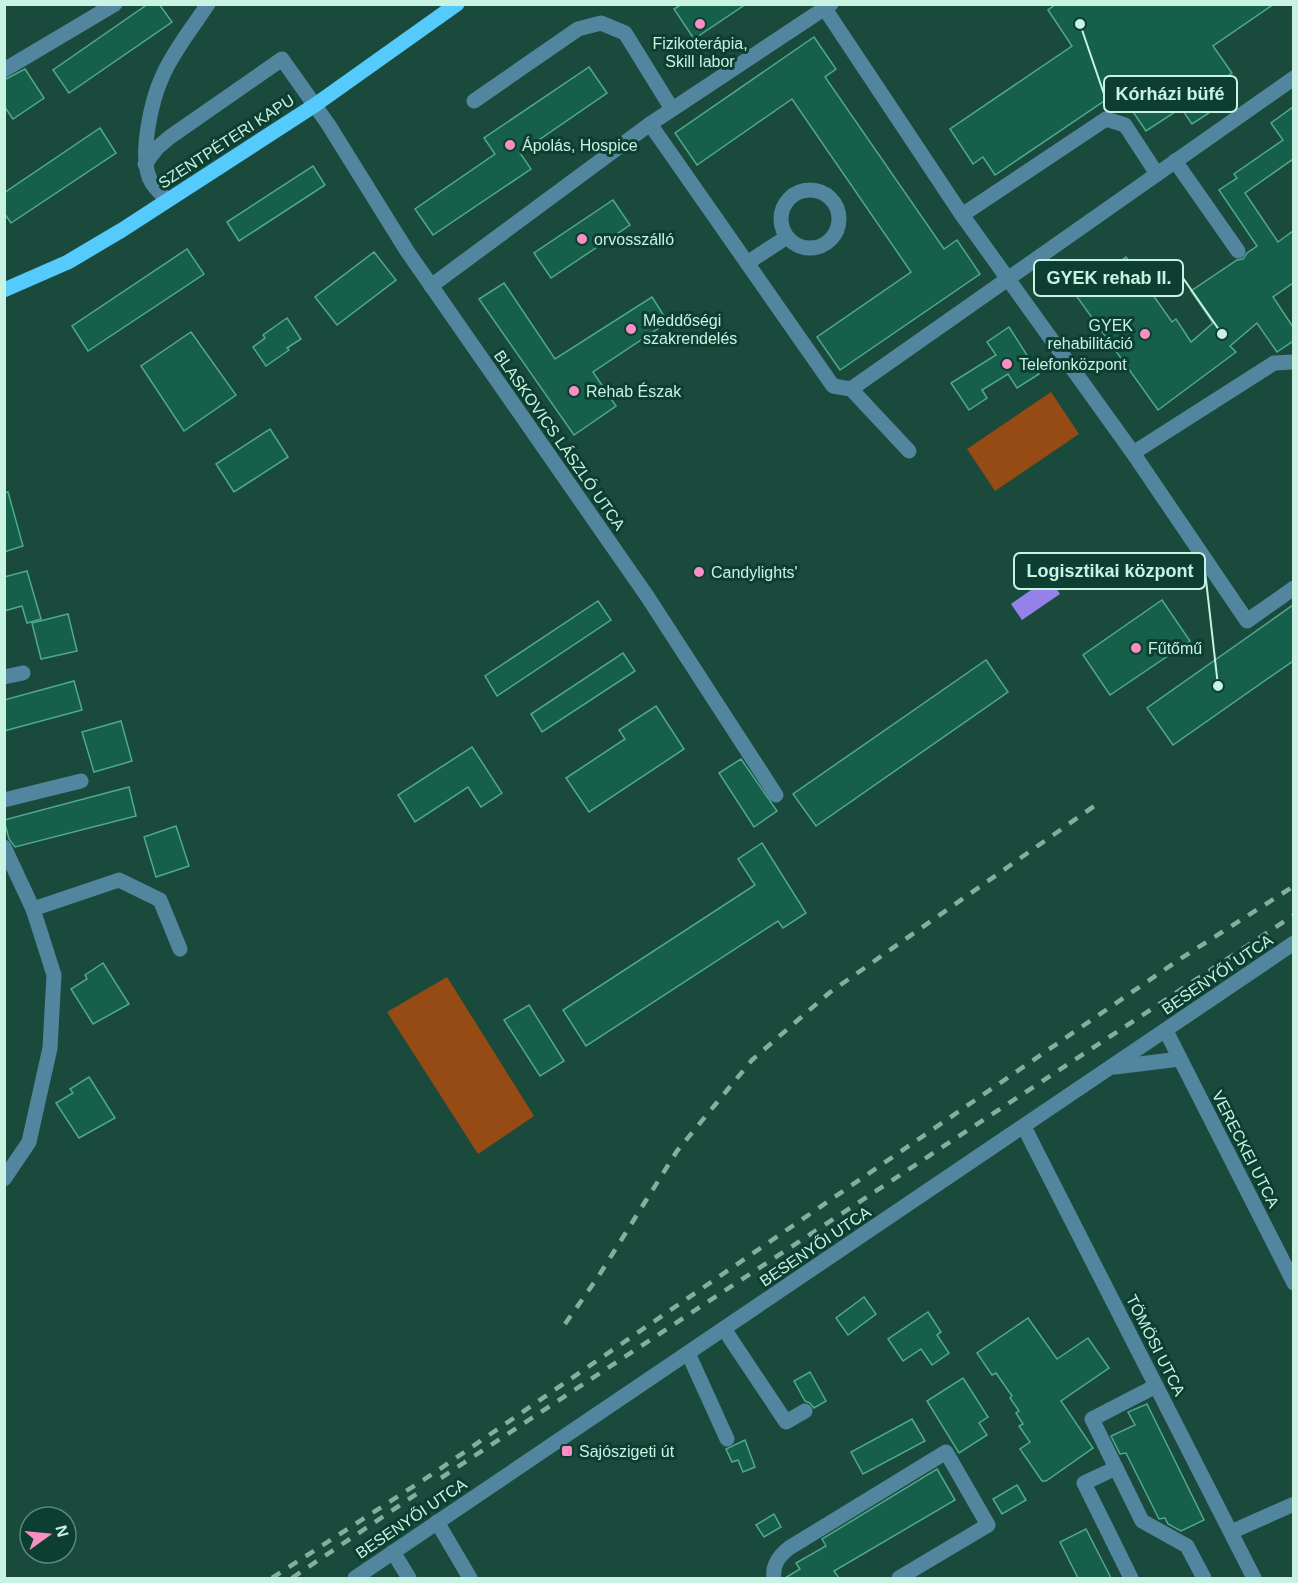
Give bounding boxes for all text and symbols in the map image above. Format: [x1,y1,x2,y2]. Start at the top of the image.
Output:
marker: Fizikoterápia, Skill labor [693,17,707,31]
place label: Fizikoterápia, Skill labor [652,35,748,70]
callout: Kórházi büfé [1104,76,1237,112]
text: Kórházi büfé [1115,84,1225,104]
street label: SZENTPÉTERI KAPU [155,90,297,192]
place label: Ápolás, Hospice [522,136,638,154]
marker: Ápolás, Hospice [503,138,517,152]
place label: orvosszálló [594,231,674,248]
marker: orvosszálló [575,232,589,246]
callout: GYEK rehab II. [1034,260,1183,296]
text: GYEK rehab II. [1046,268,1172,288]
place label: Meddőségi szakrendelés [643,312,737,347]
place label: GYEK rehabilitáció [1048,317,1133,352]
marker: Meddőségi szakrendelés [624,322,638,336]
marker: GYEK rehabilitáció [1138,327,1152,341]
street label: BLASKOVICS LÁSZLÓ UTCA [491,347,629,534]
place label: Telefonközpont [1019,356,1127,373]
marker: Telefonközpont [1000,357,1014,371]
place label: Rehab Észak [586,382,682,400]
marker: Rehab Észak [567,384,581,398]
callout: Logisztikai központ [1014,553,1205,589]
text: Logisztikai központ [1026,561,1194,581]
place label: Candylights' [711,564,798,581]
marker: Candylights' [692,565,706,579]
place label: Fűtőmű [1148,640,1202,657]
marker: Fűtőmű [1129,641,1143,655]
street label: BESENYŐI UTCA [1158,930,1276,1018]
street label: VERECKEI UTCA [1209,1088,1283,1211]
street label: BESENYŐI UTCA [756,1202,874,1290]
street label: TÖMÖSI UTCA [1123,1292,1188,1399]
place label: Sajószigeti út [579,1443,675,1460]
marker: Sajószigeti út [560,1444,574,1458]
street label: BESENYŐI UTCA [352,1474,470,1562]
north arrow [18,1505,78,1565]
text: N [52,1523,72,1539]

